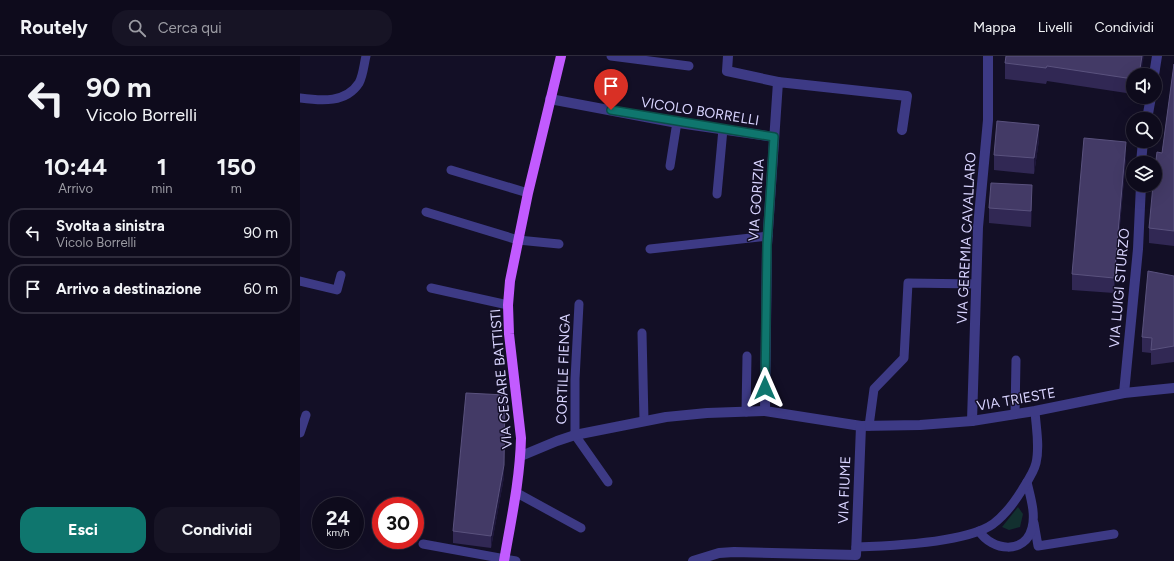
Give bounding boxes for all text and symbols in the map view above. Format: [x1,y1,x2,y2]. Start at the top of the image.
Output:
search box [112,10,392,46]
text: Routely [20,16,88,39]
icon: search [126,17,148,39]
text: Cerca qui [158,19,222,37]
text: Mappa [973,19,1016,36]
text: Livelli [1038,19,1073,36]
text: Condividi [1095,19,1154,36]
map controls [1126,68,1162,192]
button: sound [1126,68,1162,104]
pin [594,69,628,110]
text: 90 m [86,70,151,104]
icon: left [20,72,72,124]
icon: arrive [600,75,622,97]
street label: VICOLO BORRELLI [640,94,760,129]
text: Vicolo Borrelli [86,104,197,126]
button: search [1126,112,1162,148]
street label: VIA GEREMIA CAVALLARO [954,151,980,324]
text: 10:44 [44,152,107,181]
text: 1 [157,152,167,181]
text: 150 [216,152,256,181]
button: layers [1126,156,1162,192]
street label: VIA GORIZIA [745,158,768,242]
text: Arrivo [58,181,93,196]
text: min [151,181,172,196]
text: m [231,181,242,196]
text: Svolta a sinistra [56,217,165,235]
icon: left [22,222,44,244]
text: 90 m [243,224,278,242]
street label: VIA LUIGI STURZO [1106,227,1133,349]
text: Vicolo Borrelli [56,235,136,250]
icon: arrive [22,278,44,300]
text: Arrivo a destinazione [56,280,201,298]
text: 60 m [243,280,278,298]
street label: VIA CESARE BATTISTI [487,308,516,450]
street label: CORTILE FIENGA [553,313,574,425]
position arrow [744,367,786,409]
street label: VIA TRIESTE [975,384,1057,415]
street label: VIA FIUME [835,456,854,524]
speed limit sign: 30 [372,497,424,549]
text: 24 [326,506,350,530]
button: Esci [20,507,146,553]
button: Condividi [154,507,280,553]
text: km/h [327,526,349,539]

